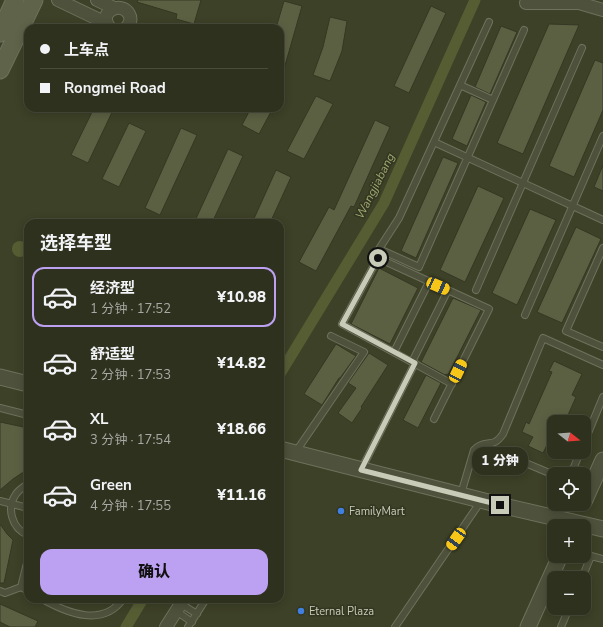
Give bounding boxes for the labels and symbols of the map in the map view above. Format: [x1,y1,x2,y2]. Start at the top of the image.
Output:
water label: Wangjiabang [352,150,398,222]
route start [369,249,387,267]
car [425,276,451,296]
car [447,358,469,384]
north arrow [547,415,591,459]
callout: 1 分钟 [472,447,528,475]
route end [491,496,509,514]
place label: FamilyMart [349,504,405,519]
marker: FamilyMart [336,506,346,516]
car [444,526,468,552]
place label: Eternal Plaza [309,604,374,619]
marker: Eternal Plaza [296,606,306,616]

